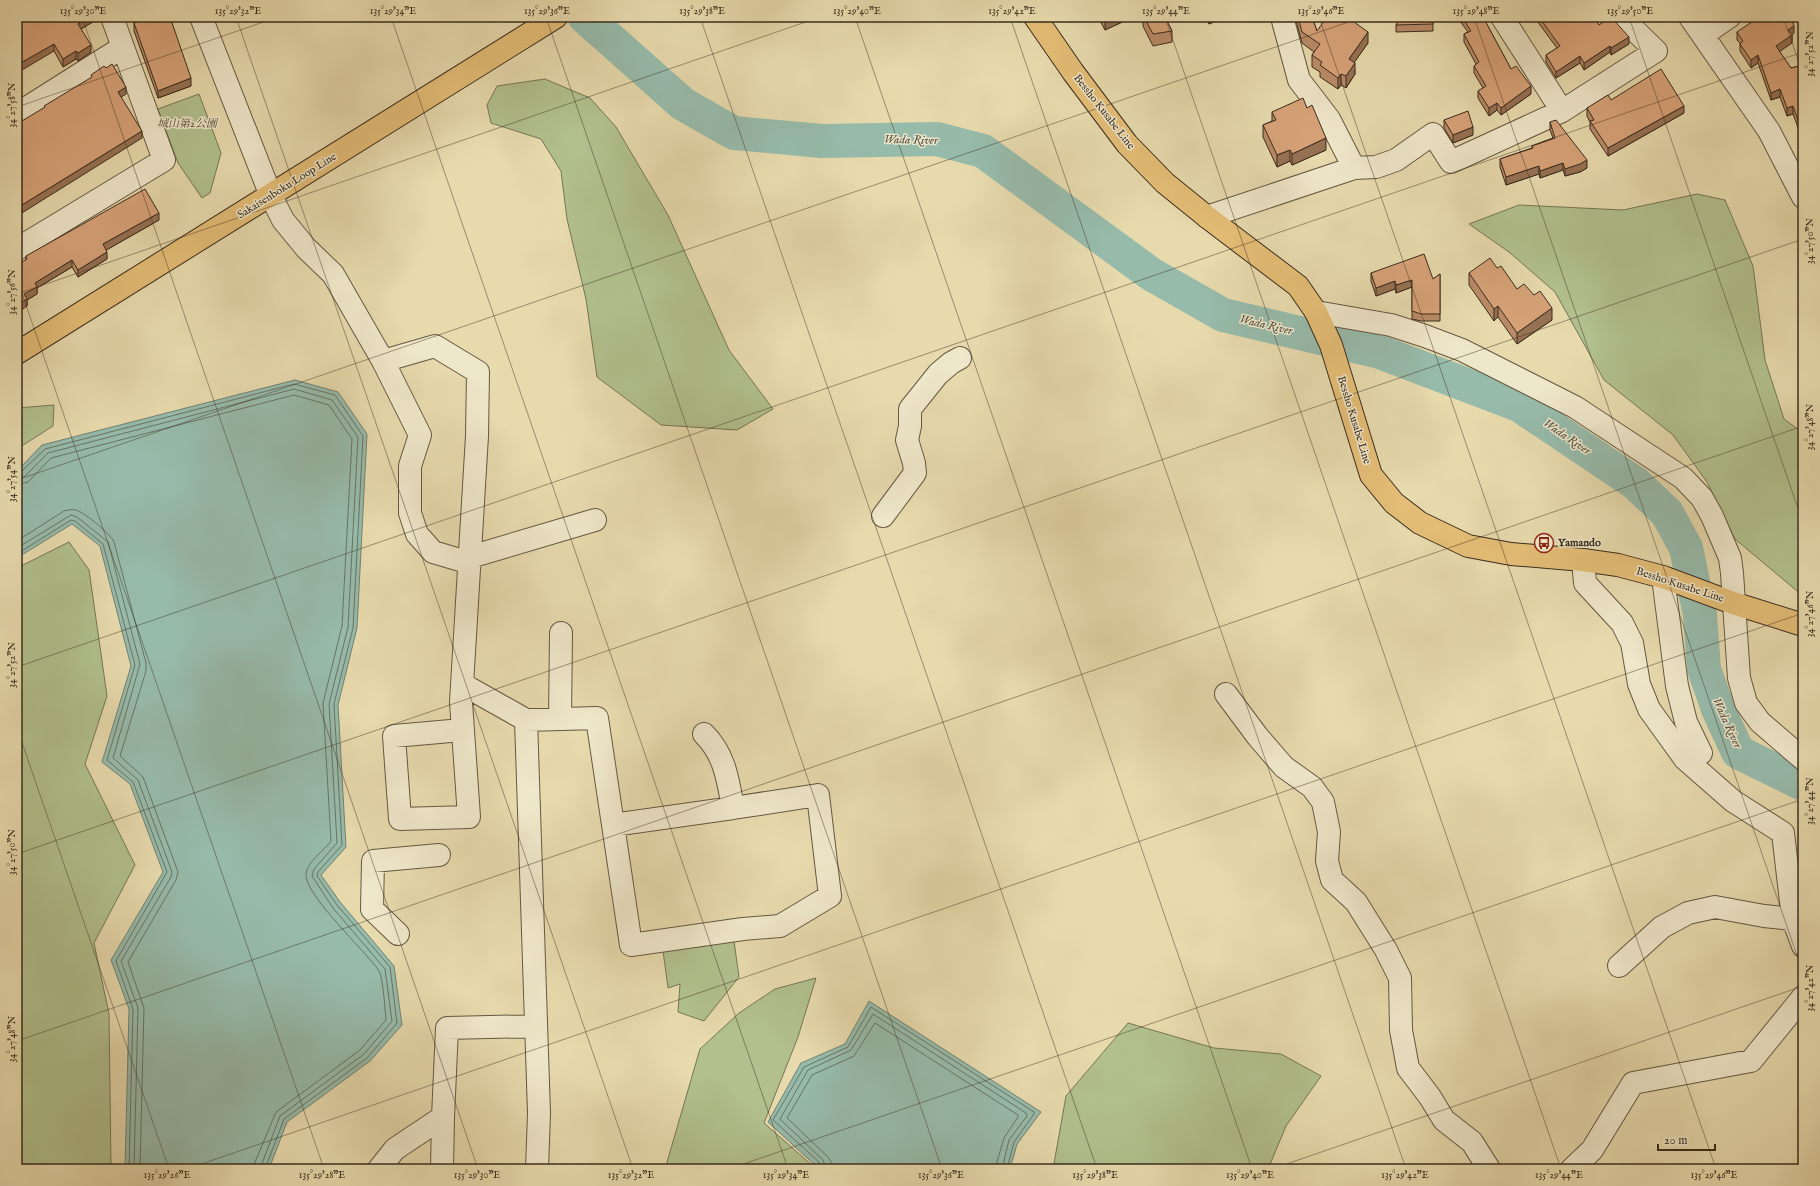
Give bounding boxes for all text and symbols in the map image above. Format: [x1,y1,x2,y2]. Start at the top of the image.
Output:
text: 135°29'30"E [60,5,106,18]
text: 135°29'32"E [215,5,261,18]
text: 135°29'34"E [370,5,416,18]
text: 135°29'36"E [524,5,570,18]
text: 135°29'38"E [679,5,725,18]
text: 135°29'40"E [833,5,881,18]
text: 135°29'42"E [988,5,1036,18]
text: 135°29'44"E [1142,5,1190,18]
text: 135°29'46"E [1297,5,1345,18]
text: 135°29'48"E [1453,5,1499,18]
text: 135°29'50"E [1607,5,1653,18]
text: 34°27'52"N [1804,31,1817,77]
street label: Bessho Kusabe Line [1070,72,1138,152]
text: 34°27'58"N [6,82,19,128]
park label: 城山第2公園 [157,117,219,131]
water label: Wada River [884,132,939,148]
street label: Sakaisenboku Loop Line [235,150,339,222]
text: 34°27'50"N [1804,218,1817,264]
text: 34°27'56"N [6,269,19,315]
water label: Wada River [1238,312,1295,339]
street label: Bessho Kusabe Line [1334,374,1374,466]
text: 34°27'48"N [1804,404,1817,450]
water label: Wada River [1540,416,1594,459]
text: 34°27'54"N [6,456,19,502]
bus stop icon: Yamando [1533,532,1555,554]
place label: Yamando [1558,536,1601,550]
street label: Bessho Kusabe Line [1634,564,1726,606]
text: 34°27'46"N [1804,590,1817,637]
text: 34°27'52"N [6,642,19,688]
water label: Wada River [1709,695,1746,751]
text: 34°27'44"N [1804,777,1817,825]
text: 34°27'50"N [6,829,19,875]
text: 34°27'42"N [1804,964,1817,1012]
text: 34°27'48"N [6,1016,19,1062]
scale bar [1658,1126,1715,1152]
text: 20 m [1664,1133,1687,1148]
text: 135°29'26"E [144,1169,191,1182]
text: 135°29'28"E [299,1169,345,1182]
text: 135°29'30"E [454,1169,500,1182]
text: 135°29'32"E [608,1169,654,1182]
text: 135°29'34"E [763,1169,809,1182]
text: 135°29'36"E [918,1169,964,1182]
text: 135°29'38"E [1072,1169,1118,1182]
text: 135°29'40"E [1226,1169,1274,1182]
text: 135°29'42"E [1381,1169,1429,1182]
text: 135°29'44"E [1535,1169,1583,1182]
text: 135°29'46"E [1690,1169,1738,1182]

